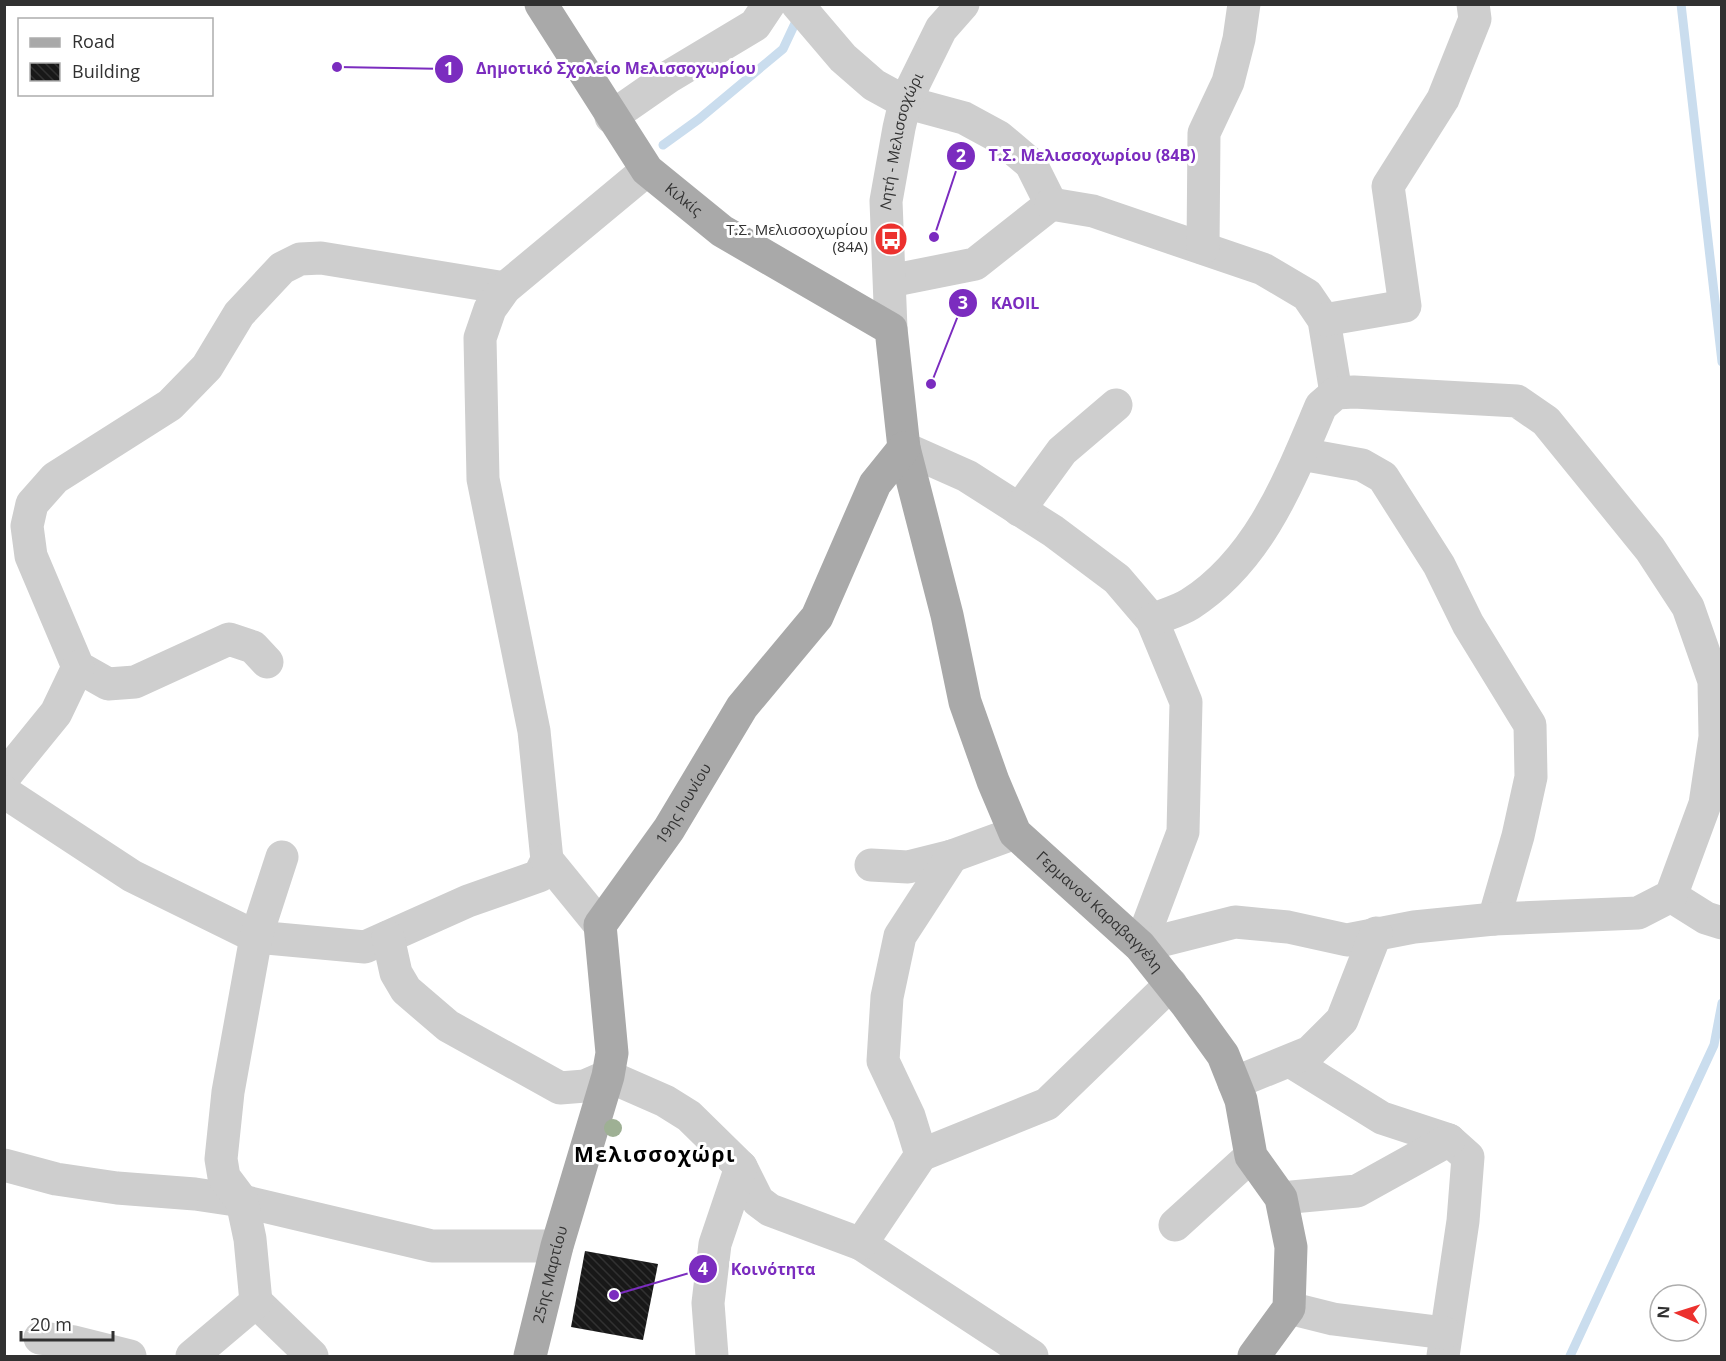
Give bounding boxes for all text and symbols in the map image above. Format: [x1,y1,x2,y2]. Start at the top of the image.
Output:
legend [18,18,213,96]
text: Road [72,29,115,53]
callout: Δημοτικό Σχολείο Μελισσοχωρίου [434,52,768,86]
text: 1 [444,56,454,80]
text: Δημοτικό Σχολείο Μελισσοχωρίου [476,57,756,79]
text: Building [72,59,140,83]
street label: Λητή - Μελισσοχώρι [875,68,927,211]
callout: Τ.Σ. Μελισσοχωρίου (84Β) [946,139,1207,173]
text: 2 [956,143,966,167]
text: Τ.Σ. Μελισσοχωρίου (84Β) [988,144,1196,166]
street label: Κιλκίς [661,178,707,220]
place label: Τ.Σ. Μελισσοχωρίου (84Α) [726,219,868,256]
bus stop icon: Τ.Σ. Μελισσοχωρίου (84Α) [873,221,909,257]
callout: KAOIL [948,286,1051,320]
text: 3 [958,290,968,314]
text: KAOIL [991,292,1039,314]
street label: 19ης Ιουνίου [650,759,715,848]
street label: Γερμανού Καραβαγγέλη [1033,846,1168,976]
district label: Μελισσοχώρι [574,1140,736,1168]
street label: 25ης Μαρτίου [527,1223,572,1325]
callout: Κοινότητα [688,1252,827,1286]
text: 4 [698,1256,708,1280]
text: Κοινότητα [731,1258,815,1280]
north arrow [1648,1283,1708,1343]
scale bar [21,1304,112,1342]
text: N [1652,1305,1674,1319]
text: 20 m [30,1312,72,1336]

